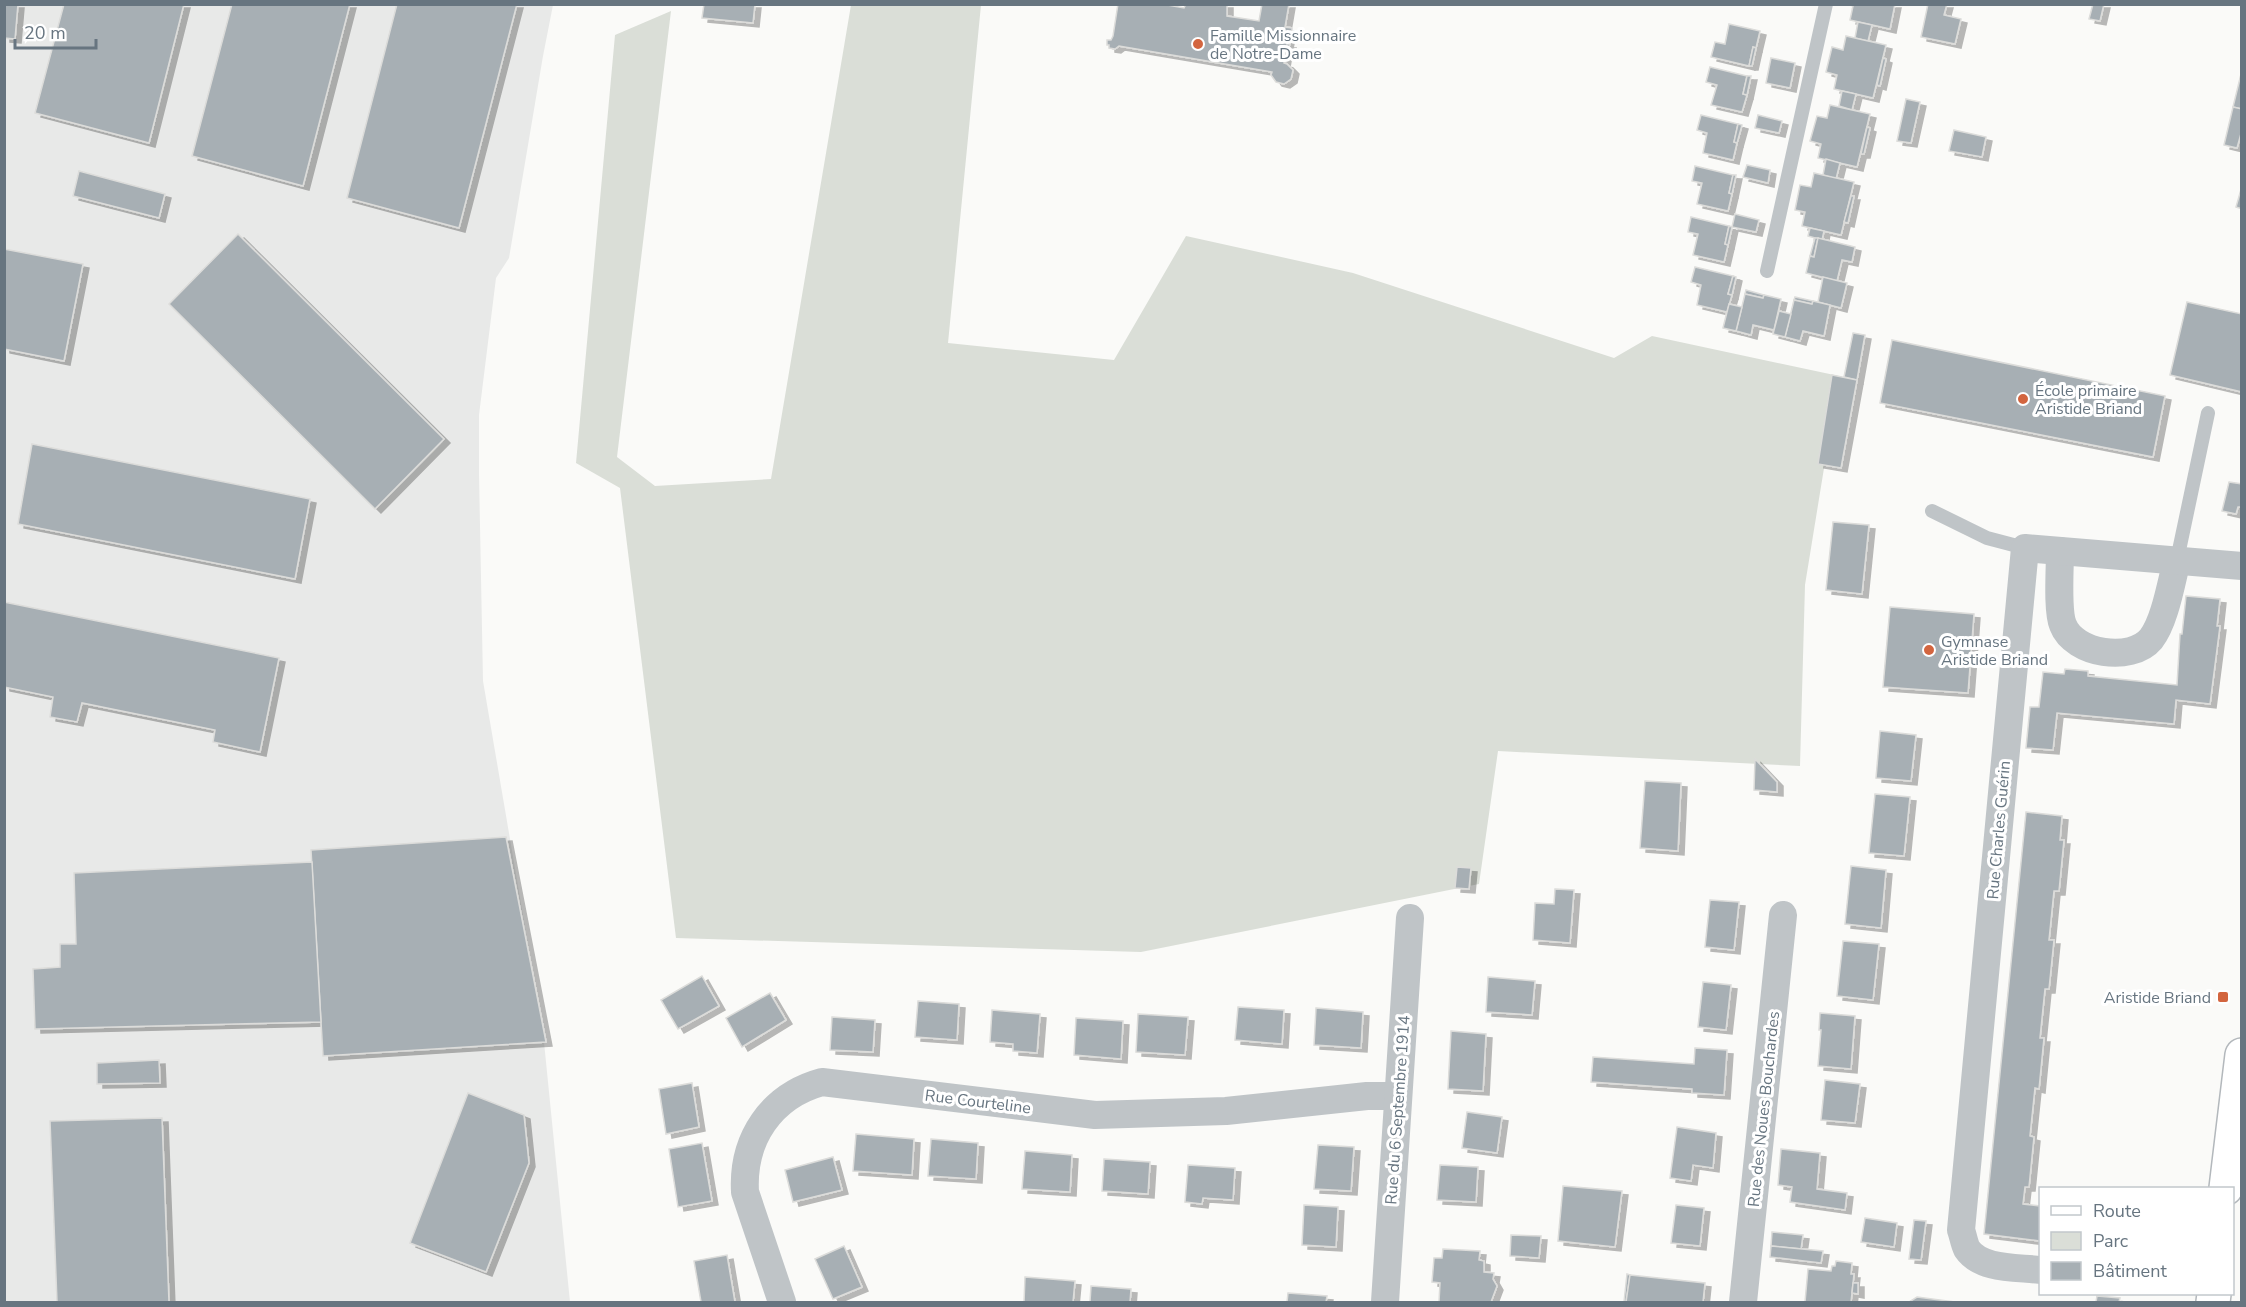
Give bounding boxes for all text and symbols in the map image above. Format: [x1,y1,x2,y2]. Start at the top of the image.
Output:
scale bar [15,12,96,50]
text: 20 m [24,21,66,45]
place label: Famille Missionnaire de Notre-Dame [1210,25,1356,65]
marker: Famille Missionnaire de Notre-Dame [1191,37,1205,51]
place label: École primaire Aristide Briand [2035,380,2142,420]
marker: École primaire Aristide Briand [2016,392,2030,406]
place label: Gymnase Aristide Briand [1941,631,2048,671]
marker: Gymnase Aristide Briand [1922,643,1936,657]
street label: Rue Charles Guérin [1982,760,2016,900]
place label: Aristide Briand [2104,987,2211,1009]
marker: Aristide Briand [2216,990,2230,1004]
street label: Rue des Noues Bouchardes [1743,1010,1785,1208]
street label: Rue du 6 Septembre 1914 [1380,1014,1416,1205]
street label: Rue Courteline [924,1085,1032,1119]
legend [2039,1187,2234,1295]
text: Route [2093,1199,2141,1223]
text: Parc [2093,1229,2128,1253]
text: Bâtiment [2093,1259,2167,1283]

